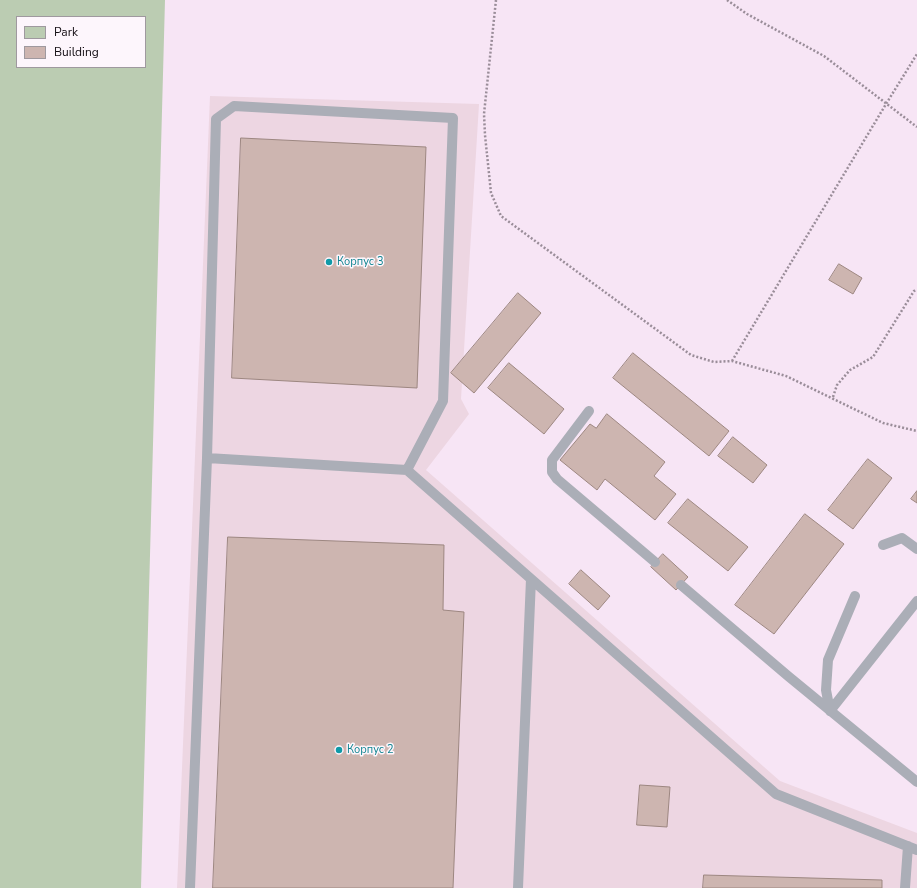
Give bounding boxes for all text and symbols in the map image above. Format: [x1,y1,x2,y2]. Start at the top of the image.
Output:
legend [16,16,146,68]
text: Park [54,24,78,40]
text: Building [54,44,99,60]
place label: Корпус 3 [337,255,383,269]
marker: Корпус 3 [324,257,334,267]
place label: Корпус 2 [347,743,393,757]
marker: Корпус 2 [334,745,344,755]

